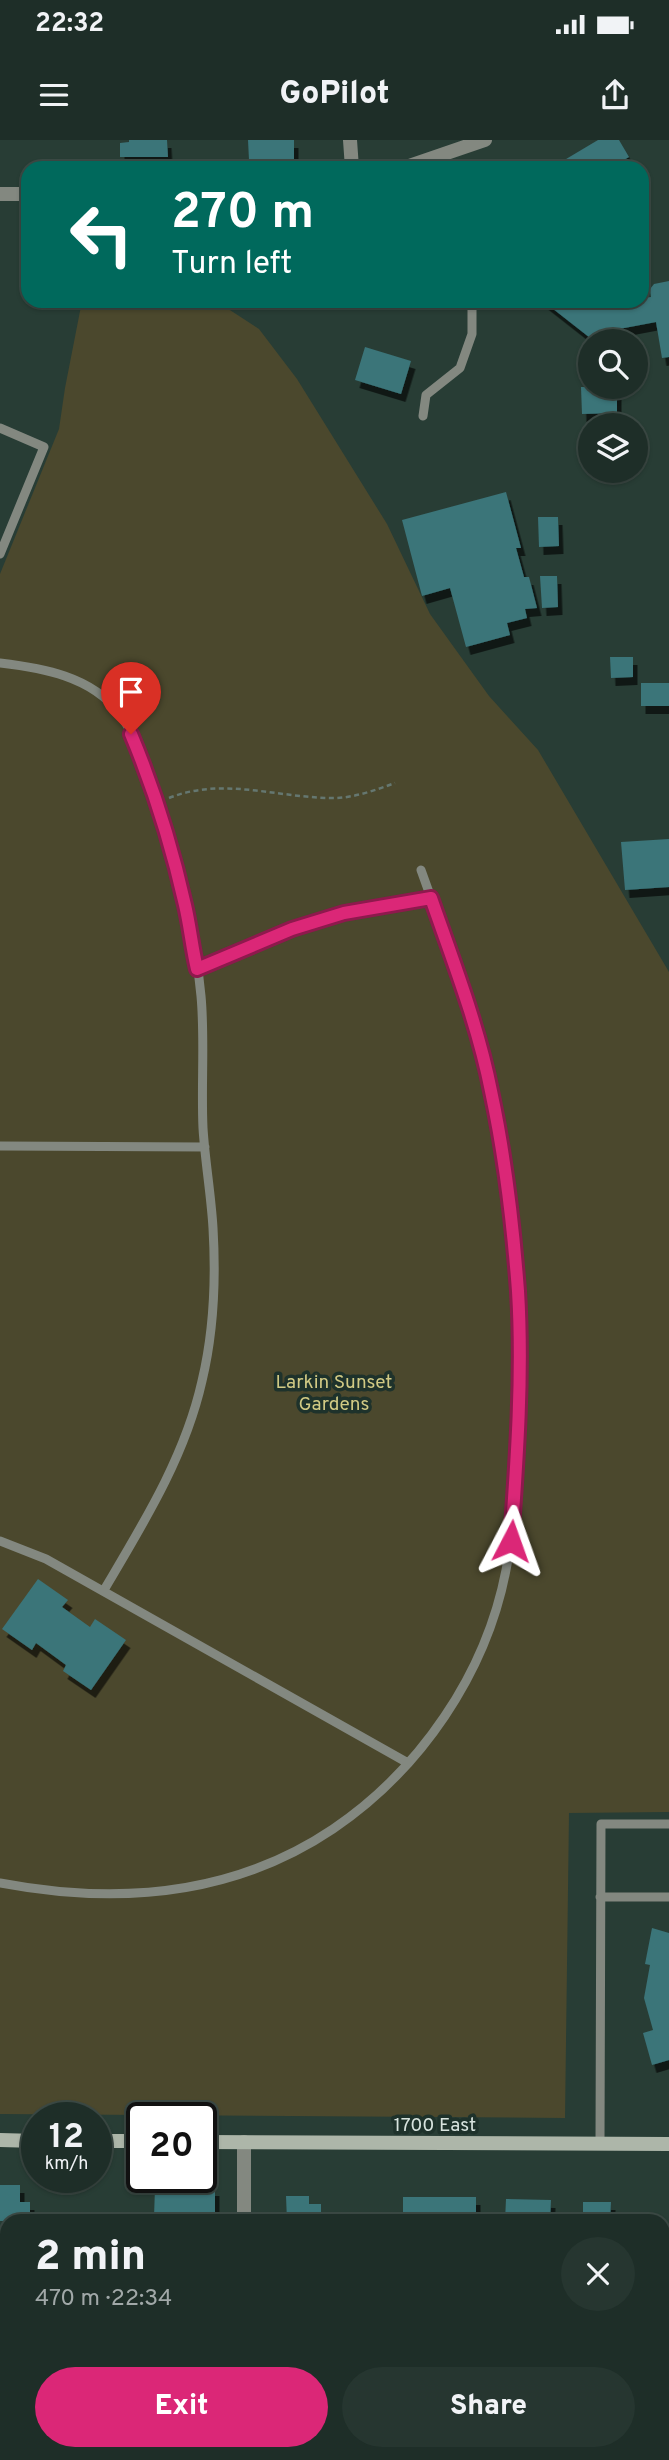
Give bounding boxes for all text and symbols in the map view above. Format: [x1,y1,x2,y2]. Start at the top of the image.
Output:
text: 22:32 [35,8,104,41]
text: GoPilot [279,75,390,115]
icon: menu [35,76,73,114]
icon: share [596,76,634,114]
text: 270 m [171,184,314,246]
icon: left [56,189,147,280]
text: Turn left [171,245,292,285]
map controls [578,329,648,483]
button: search [578,329,648,399]
button: layers [578,413,648,483]
pin [101,662,161,734]
icon: arrive [112,673,150,711]
park label: Larkin Sunset Gardens [275,1371,393,1417]
position arrow [474,1504,548,1578]
speed limit sign: 20 [126,2102,217,2193]
street label: 1700 East [394,2114,476,2138]
text: 12 [49,2116,84,2160]
text: km/h [45,2153,88,2176]
text: 2 min [35,2232,146,2285]
button: close [561,2237,635,2311]
text: 470 m · 22:34 [35,2285,172,2314]
button: Exit [35,2367,328,2447]
button: Share [342,2367,635,2447]

